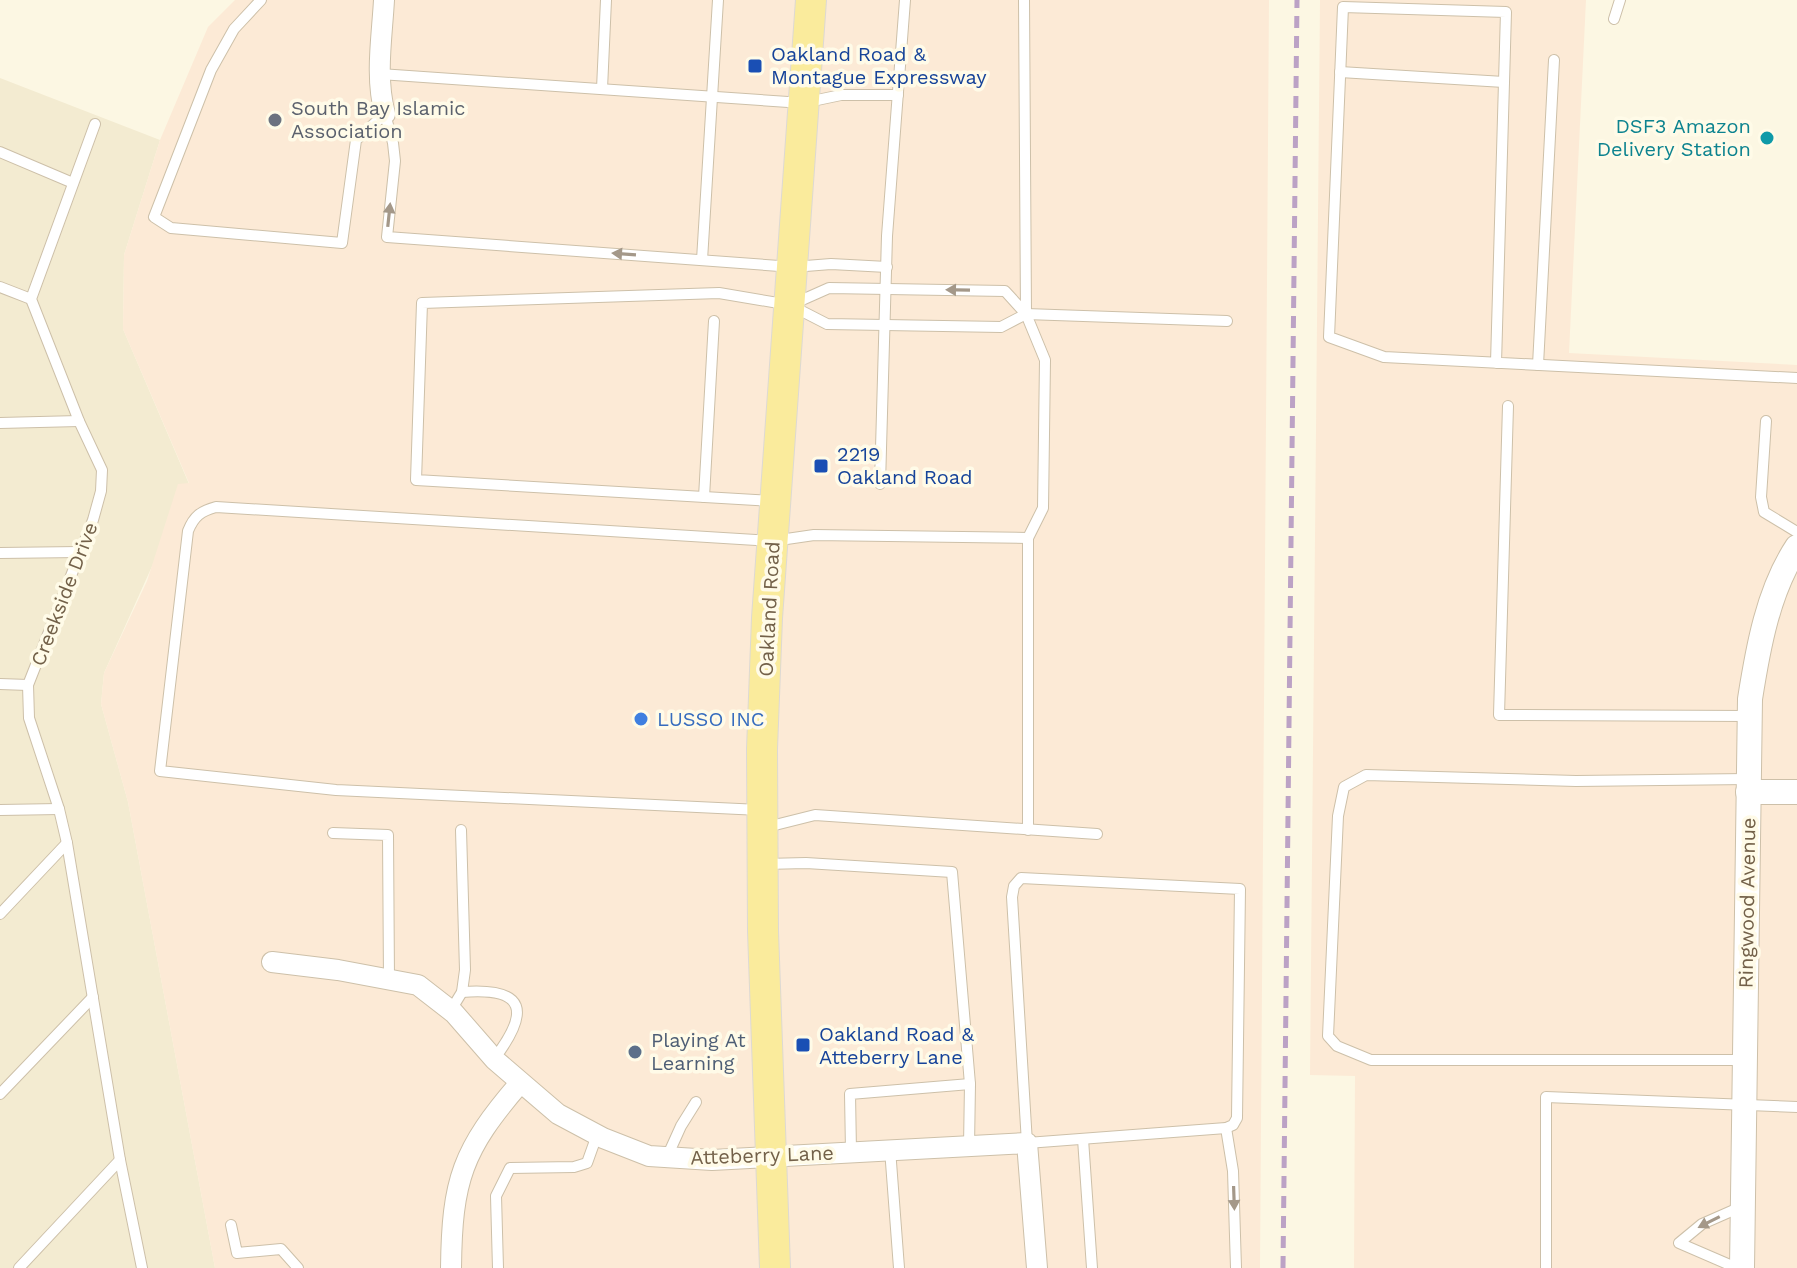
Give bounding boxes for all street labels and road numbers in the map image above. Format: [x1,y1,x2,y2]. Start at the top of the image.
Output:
street label: Creekside Drive [26,519,102,669]
street label: Oakland Road [753,541,785,677]
street label: Ringwood Avenue [1734,817,1760,989]
street label: Atteberry Lane [690,1140,834,1170]

